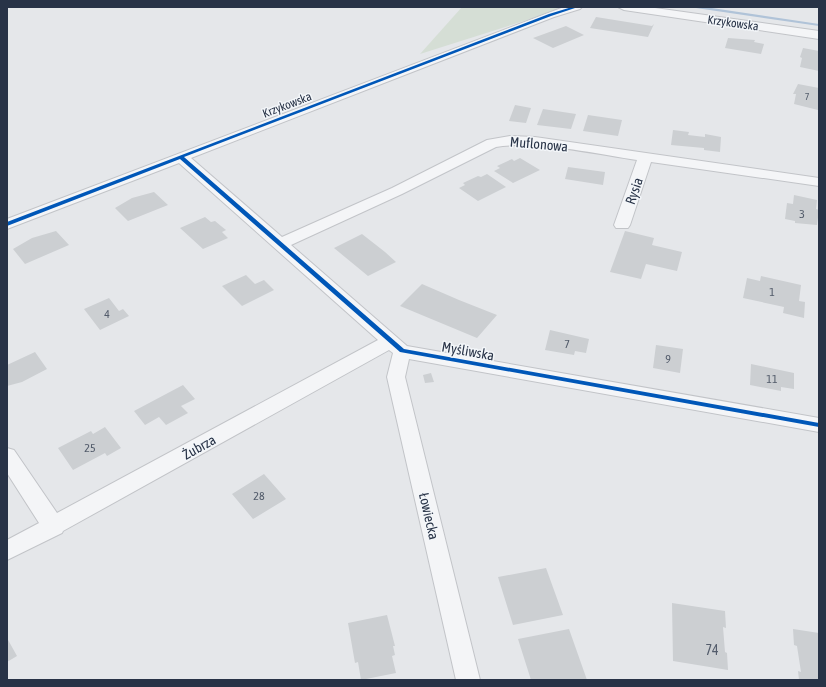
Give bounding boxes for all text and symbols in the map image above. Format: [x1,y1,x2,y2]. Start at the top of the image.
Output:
street label: Krzykowska [707,12,759,34]
street label: Krzykowska [260,89,314,121]
house number: 7 [805,91,810,102]
street label: Muflonowa [509,133,569,155]
street label: Rysia [622,175,646,207]
house number: 3 [799,207,805,221]
house number: 1 [769,285,775,299]
house number: 4 [104,307,110,321]
house number: 7 [564,337,570,351]
street label: Myśliwska [441,339,495,363]
house number: 9 [665,352,671,366]
house number: 11 [766,372,778,386]
street label: Żubrza [180,431,218,463]
house number: 25 [84,441,96,455]
house number: 28 [253,489,265,503]
street label: Łowiecka [416,491,442,541]
house number: 74 [705,642,719,658]

